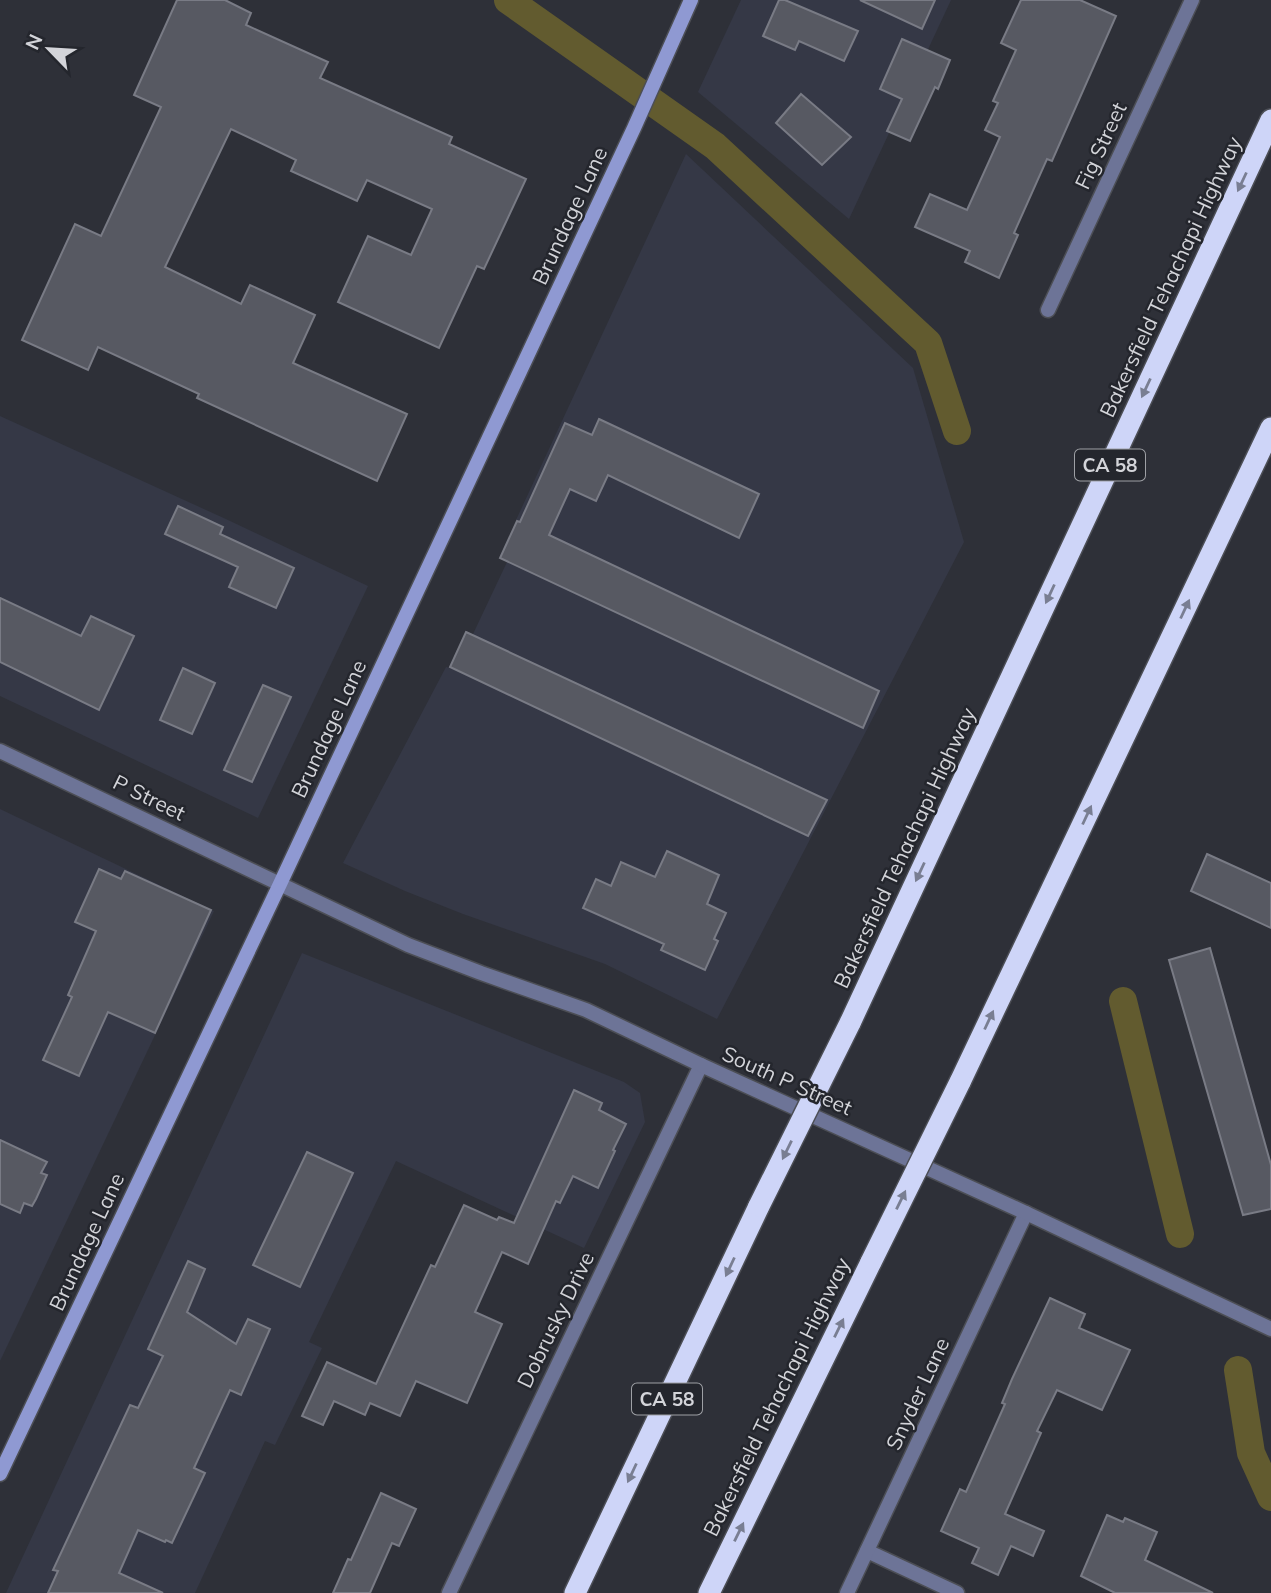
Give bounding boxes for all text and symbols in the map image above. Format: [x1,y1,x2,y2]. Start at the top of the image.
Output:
north arrow [14,14,84,84]
text: N [20,30,48,53]
street label: Fig Street [1069,98,1132,193]
street label: Bakersfield Tehachapi Highway [1093,132,1247,421]
street label: Brundage Lane [526,143,612,289]
one-way arrow [1236,172,1248,192]
one-way arrow [1140,378,1152,398]
road number: CA 58 [1075,450,1145,480]
one-way arrow [1044,584,1056,604]
one-way arrow [1179,599,1190,619]
street label: Brundage Lane [285,656,371,802]
street label: Bakersfield Tehachapi Highway [827,703,981,992]
street label: P Street [109,768,190,826]
one-way arrow [1081,805,1093,825]
one-way arrow [914,862,926,882]
one-way arrow [984,1010,995,1030]
street label: South P Street [718,1040,856,1120]
one-way arrow [781,1140,792,1160]
street label: Brundage Lane [43,1169,129,1315]
one-way arrow [896,1190,907,1210]
street label: Dobrusky Drive [511,1247,599,1392]
street label: Bakersfield Tehachapi Highway [697,1253,855,1540]
one-way arrow [724,1257,736,1277]
one-way arrow [832,1317,844,1337]
street label: Snyder Lane [880,1333,954,1454]
road number: CA 58 [632,1384,702,1414]
one-way arrow [627,1463,638,1483]
one-way arrow [733,1522,744,1542]

